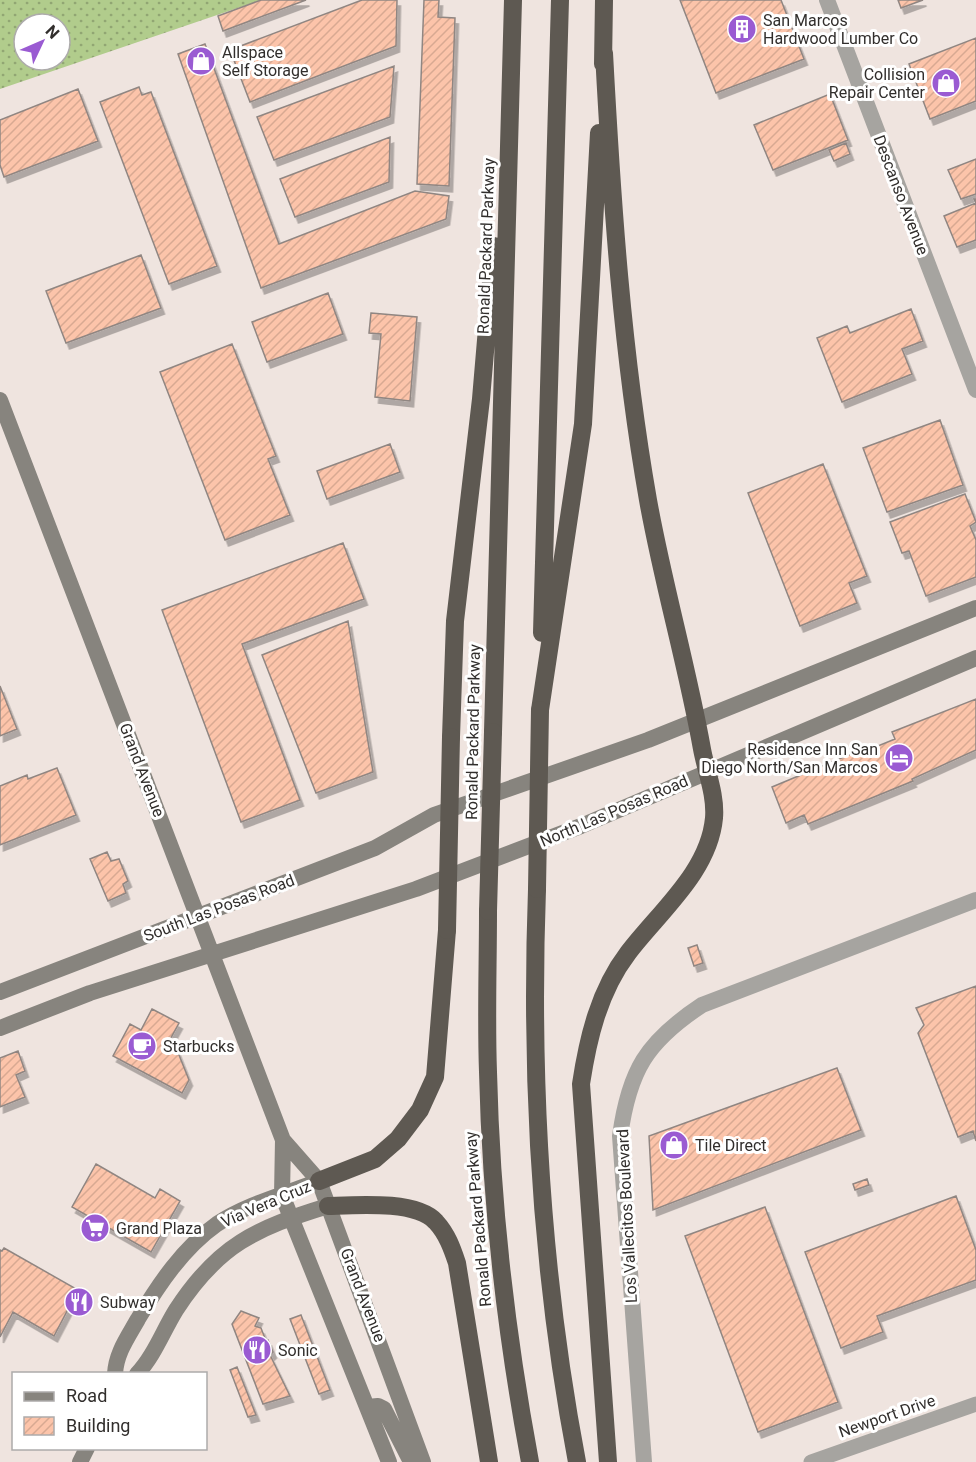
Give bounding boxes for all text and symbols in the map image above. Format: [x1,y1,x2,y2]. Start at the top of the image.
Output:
place label: San Marcos Hardwood Lumber Co [763,11,918,48]
north arrow [12,12,72,72]
building icon: San Marcos Hardwood Lumber Co [726,13,758,45]
text: N [42,21,63,43]
place label: Allspace Self Storage [222,43,308,80]
shop icon: Allspace Self Storage [185,45,217,77]
place label: Collision Repair Center [829,65,926,102]
shop icon: Collision Repair Center [930,67,962,99]
street label: Descanso Avenue [869,132,933,258]
street label: Ronald Packard Parkway [473,157,499,334]
street label: Ronald Packard Parkway [462,643,484,820]
street label: Grand Avenue [115,720,169,820]
place label: Residence Inn San Diego North/San Marcos [701,740,878,777]
hotel icon: Residence Inn San Diego North/San Marcos [883,742,915,774]
street label: North Las Posas Road [537,771,691,851]
street label: South Las Posas Road [141,870,297,946]
cafe icon: Starbucks [126,1030,158,1062]
place label: Starbucks [163,1037,234,1056]
street label: Los Vallecitos Boulevard [613,1128,641,1304]
shop icon: Tile Direct [658,1129,690,1161]
street label: Ronald Packard Parkway [461,1130,495,1307]
place label: Tile Direct [695,1136,767,1155]
street label: Via Vera Cruz [218,1177,314,1231]
supermarket icon: Grand Plaza [79,1212,111,1244]
place label: Grand Plaza [116,1219,202,1238]
street label: Grand Avenue [336,1245,390,1345]
restaurant icon: Subway [63,1286,95,1318]
place label: Subway [100,1293,156,1312]
restaurant icon: Sonic [241,1334,273,1366]
place label: Sonic [278,1341,318,1360]
legend [12,1372,207,1450]
text: Road [66,1385,107,1406]
street label: Newport Drive [836,1391,938,1441]
text: Building [66,1415,130,1436]

